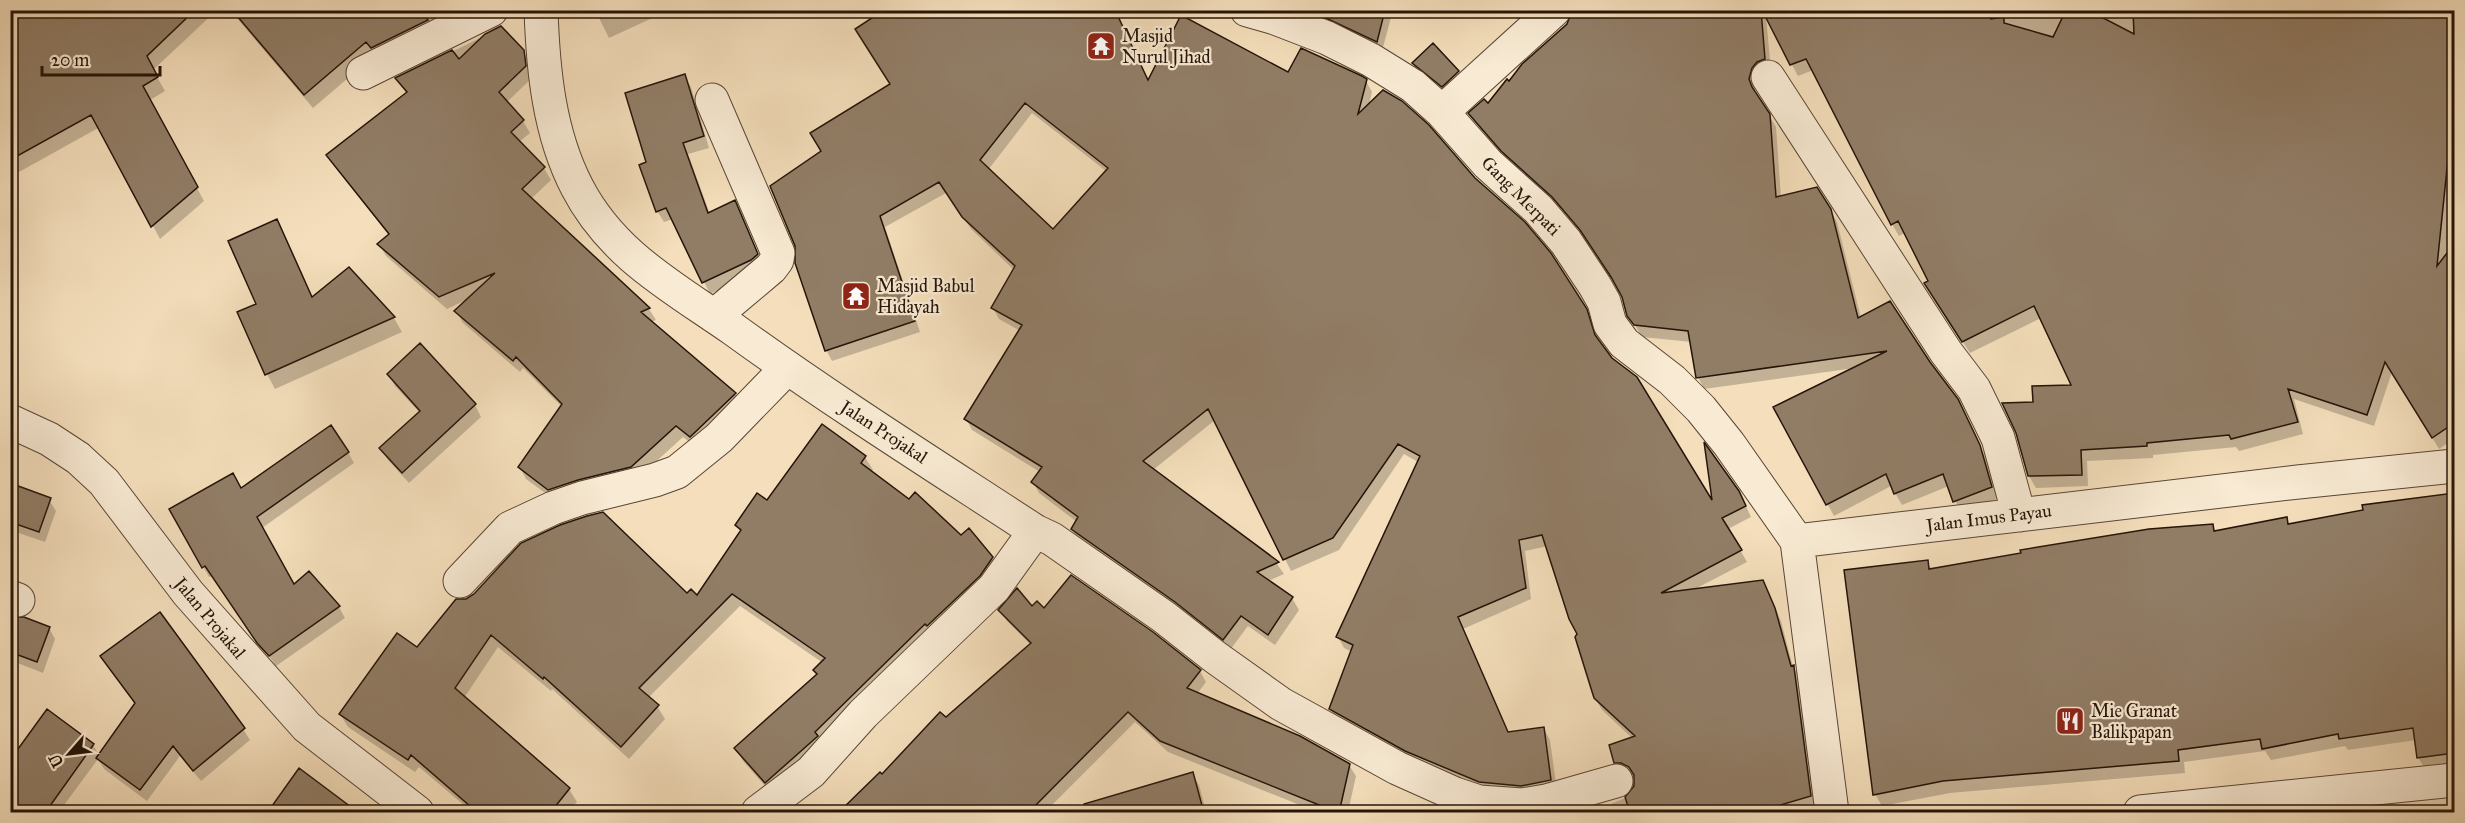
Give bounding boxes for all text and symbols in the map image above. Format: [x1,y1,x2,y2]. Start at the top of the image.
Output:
place label: Masjid Nurul Jihad [1122,25,1211,69]
temple icon: Masjid Nurul Jihad [1085,30,1117,62]
scale bar [42,39,160,77]
text: 20 m [51,49,89,71]
street label: Gang Merpati [1476,152,1565,241]
place label: Masjid Babul Hidayah [877,275,975,318]
temple icon: Masjid Babul Hidayah [840,280,872,312]
street label: Jalan Projakal [834,395,932,469]
street label: Jalan Imus Payau [1923,499,2054,538]
street label: Jalan Projakal [168,571,250,664]
place label: Mie Granat Balikpapan [2091,700,2178,743]
restaurant icon: Mie Granat Balikpapan [2054,705,2086,737]
north arrow [39,724,99,784]
text: U [45,750,68,771]

